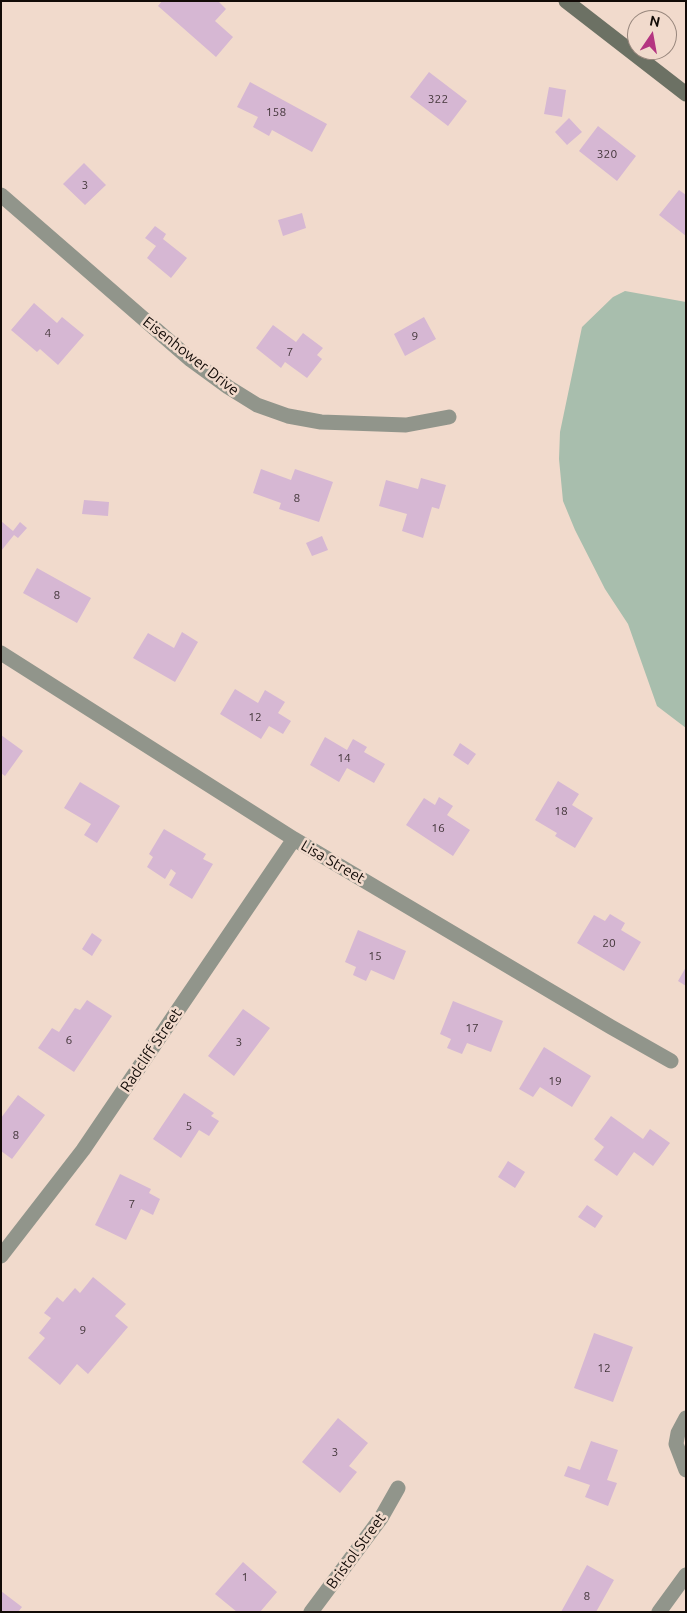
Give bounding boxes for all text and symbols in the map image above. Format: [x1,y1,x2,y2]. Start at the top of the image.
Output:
north arrow [627,10,677,60]
text: N [648,12,662,30]
house number: 322 [428,92,448,106]
house number: 158 [266,105,286,119]
house number: 320 [597,147,617,161]
house number: 3 [82,178,88,192]
street label: Eisenhower Drive [139,313,243,399]
house number: 4 [45,326,51,340]
house number: 9 [412,329,418,343]
house number: 7 [287,345,293,359]
house number: 8 [294,491,300,505]
house number: 8 [54,588,60,602]
house number: 12 [248,710,262,724]
house number: 14 [337,751,351,765]
house number: 18 [554,804,568,818]
house number: 16 [431,821,445,835]
street label: Lisa Street [298,837,368,887]
house number: 20 [602,936,616,950]
house number: 15 [368,949,382,963]
street label: Radcliff Street [116,1005,186,1095]
house number: 17 [465,1021,479,1035]
house number: 6 [66,1033,72,1047]
house number: 3 [236,1035,242,1049]
house number: 19 [548,1074,562,1088]
house number: 5 [186,1119,192,1133]
house number: 8 [13,1128,19,1142]
house number: 7 [129,1197,135,1211]
house number: 9 [80,1323,86,1337]
house number: 12 [597,1361,611,1375]
house number: 3 [332,1445,338,1459]
street label: Bristol Street [322,1510,390,1592]
house number: 1 [242,1570,248,1584]
house number: 8 [584,1589,590,1603]

